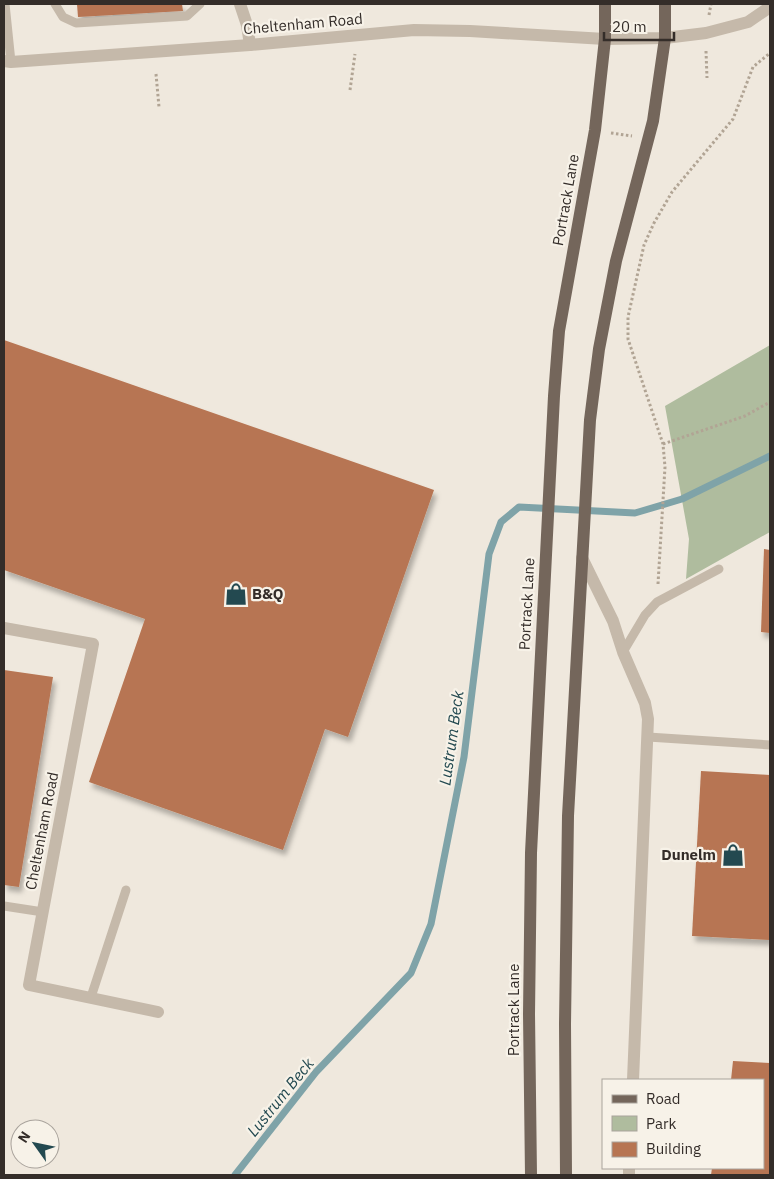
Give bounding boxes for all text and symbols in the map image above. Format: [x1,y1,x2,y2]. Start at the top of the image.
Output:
street label: Cheltenham Road [243,9,363,38]
scale bar [604,10,674,42]
text: 20 m [612,17,647,36]
street label: Portrack Lane [548,153,583,247]
street label: Portrack Lane [515,557,538,651]
shop icon: B&Q [223,581,249,607]
place label: B&Q [252,584,284,603]
water label: Lustrum Beck [434,689,468,787]
street label: Cheltenham Road [21,770,62,891]
shop icon: Dunelm [720,842,746,868]
place label: Dunelm [661,845,716,864]
street label: Portrack Lane [504,964,523,1056]
water label: Lustrum Beck [242,1053,318,1140]
legend [602,1079,764,1169]
text: Road [646,1089,681,1108]
text: Park [646,1114,676,1133]
north arrow [10,1119,60,1169]
text: N [14,1128,34,1146]
text: Building [646,1139,701,1158]

